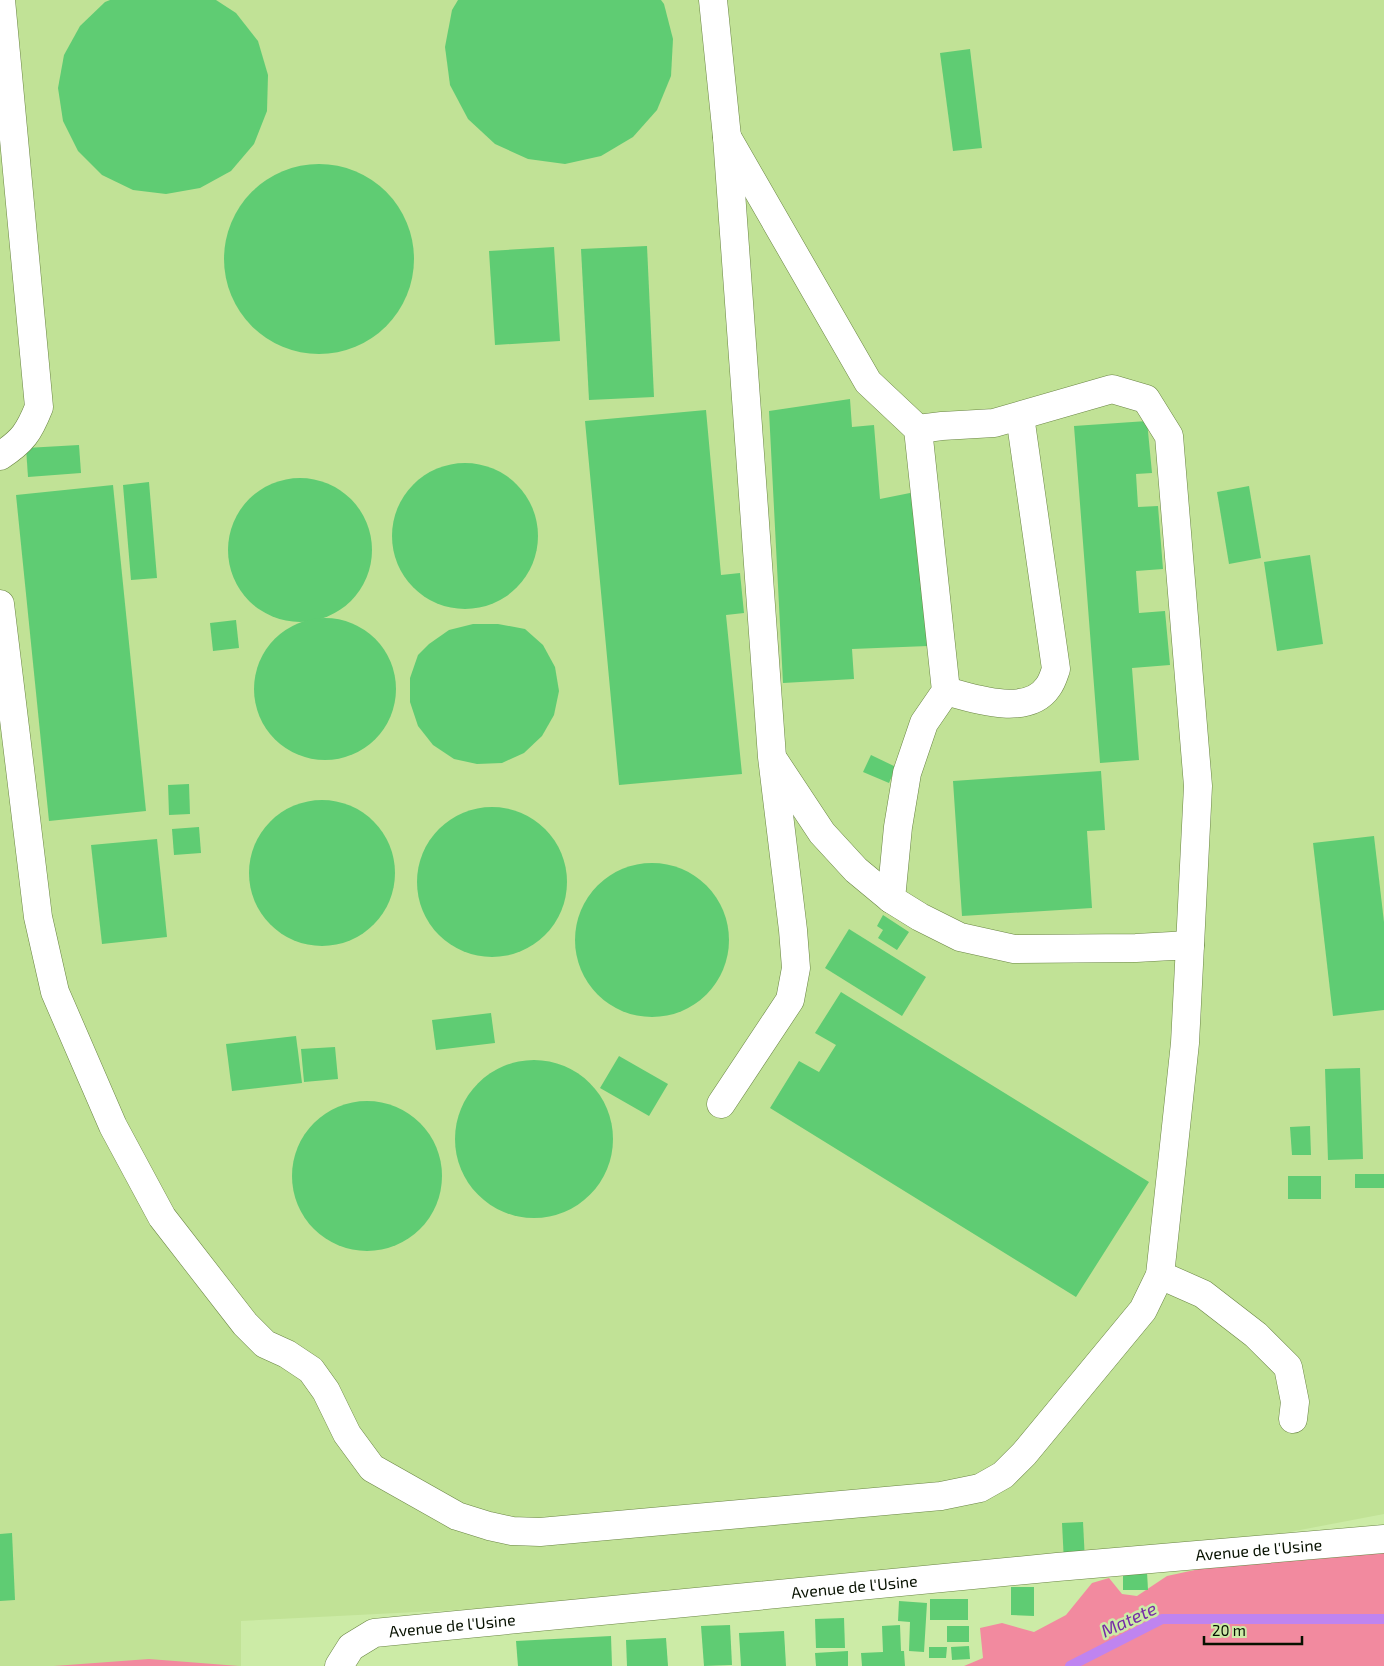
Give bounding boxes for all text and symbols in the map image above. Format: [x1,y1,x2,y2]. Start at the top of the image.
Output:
street label: Avenue de l'Usine [1195,1534,1323,1564]
street label: Avenue de l'Usine [790,1571,918,1602]
water label: Matete [1097,1597,1160,1642]
street label: Avenue de l'Usine [388,1609,516,1641]
scale bar [1204,1614,1302,1646]
text: 20 m [1212,1621,1246,1639]

